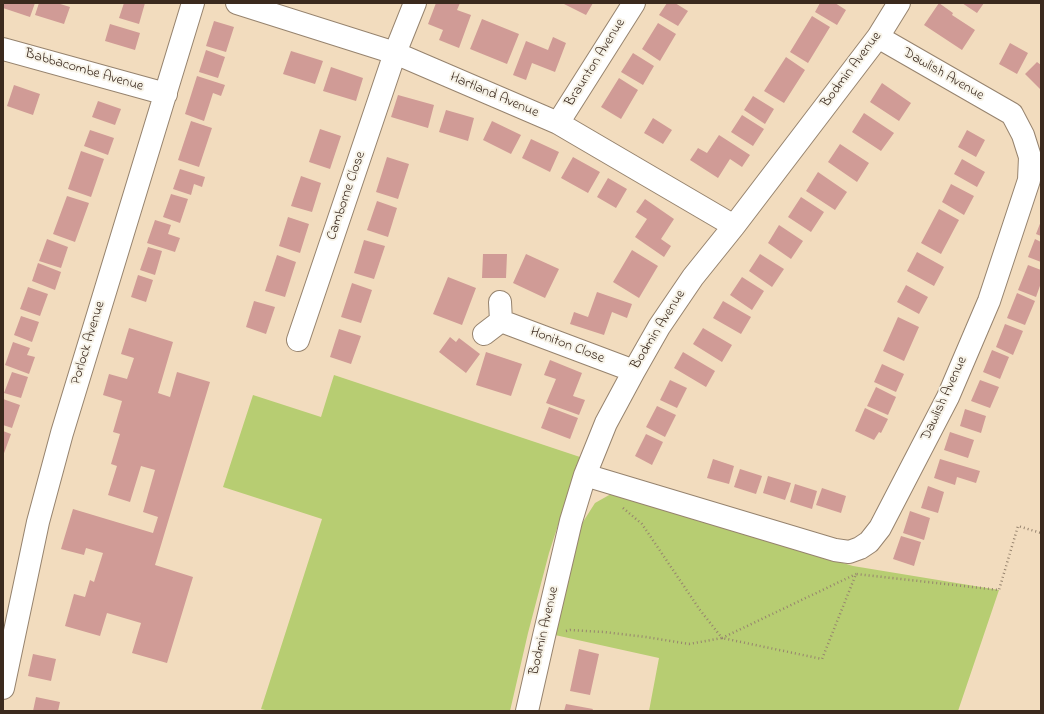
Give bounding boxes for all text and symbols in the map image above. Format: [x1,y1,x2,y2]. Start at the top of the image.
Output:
street label: Braunton Avenue [562,16,630,110]
street label: Bodmin Avenue [818,29,886,111]
street label: Dawlish Avenue [900,45,986,105]
street label: Babbacombe Avenue [23,46,145,96]
street label: Hartland Avenue [447,70,541,122]
street label: Camborne Close [324,150,370,242]
street label: Bodmin Avenue [628,287,690,373]
street label: Porlock Avenue [68,299,110,387]
street label: Honiton Close [528,324,606,368]
street label: Dawlish Avenue [918,354,972,444]
street label: Bodmin Avenue [527,585,563,677]

